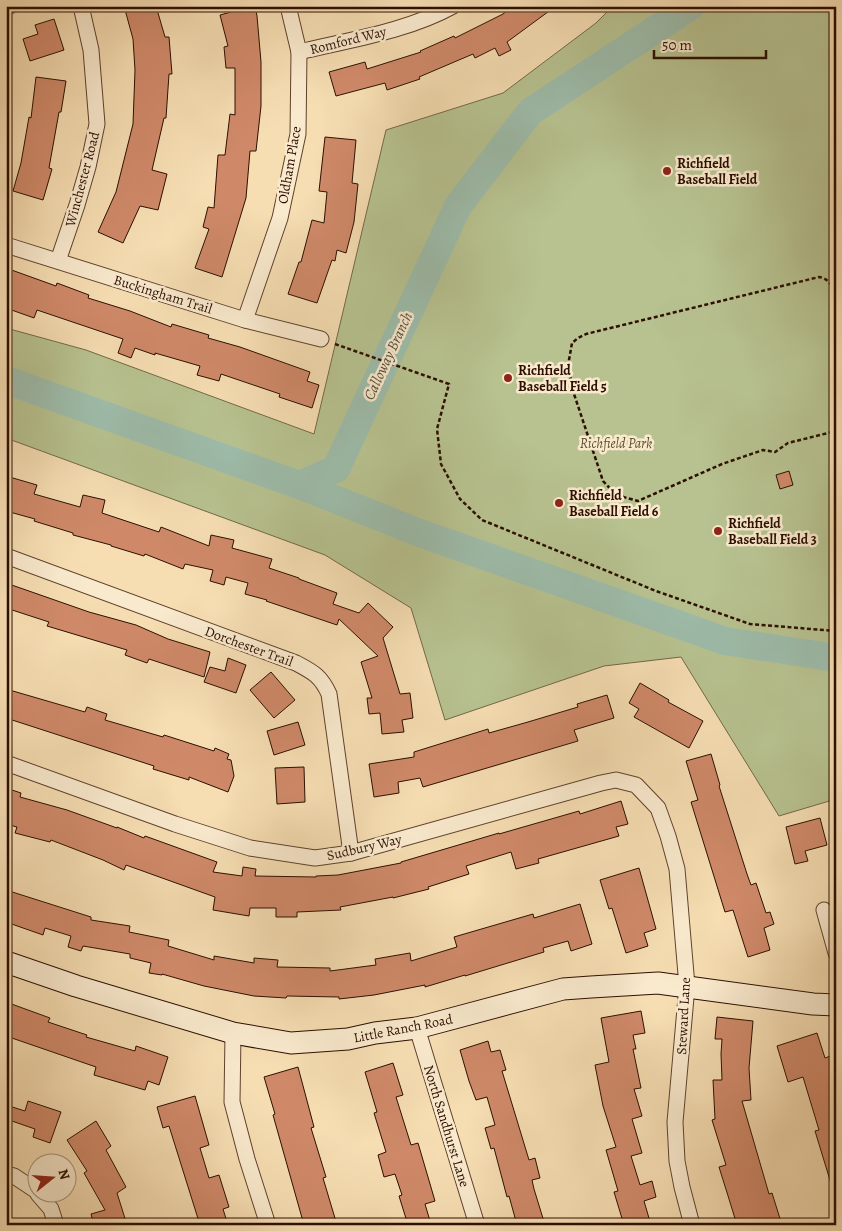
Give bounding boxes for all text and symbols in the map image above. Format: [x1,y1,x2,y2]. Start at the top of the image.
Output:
street label: Romford Way [308,22,389,59]
scale bar [654,28,767,60]
text: 50 m [662,35,692,55]
street label: Oldham Place [273,125,306,205]
street label: Winchester Road [60,129,104,230]
place label: Richfield Baseball Field [677,154,758,189]
marker: Richfield Baseball Field [661,165,673,177]
street label: Buckingham Trail [111,270,215,319]
water label: Calloway Branch [359,309,417,403]
place label: Richfield Baseball Field 5 [518,361,607,396]
marker: Richfield Baseball Field 5 [502,372,514,384]
park label: Richfield Park [580,434,652,453]
place label: Richfield Baseball Field 6 [569,486,659,521]
marker: Richfield Baseball Field 6 [553,497,565,509]
place label: Richfield Baseball Field 3 [728,514,817,549]
marker: Richfield Baseball Field 3 [712,525,724,537]
street label: Dorchester Trail [202,622,296,671]
street label: Sudbury Way [325,829,404,865]
street label: Steward Lane [672,977,695,1055]
street label: Little Ranch Road [352,1009,455,1047]
street label: North Sandhurst Lane [419,1063,474,1190]
north arrow [28,1154,78,1204]
text: N [53,1167,75,1182]

